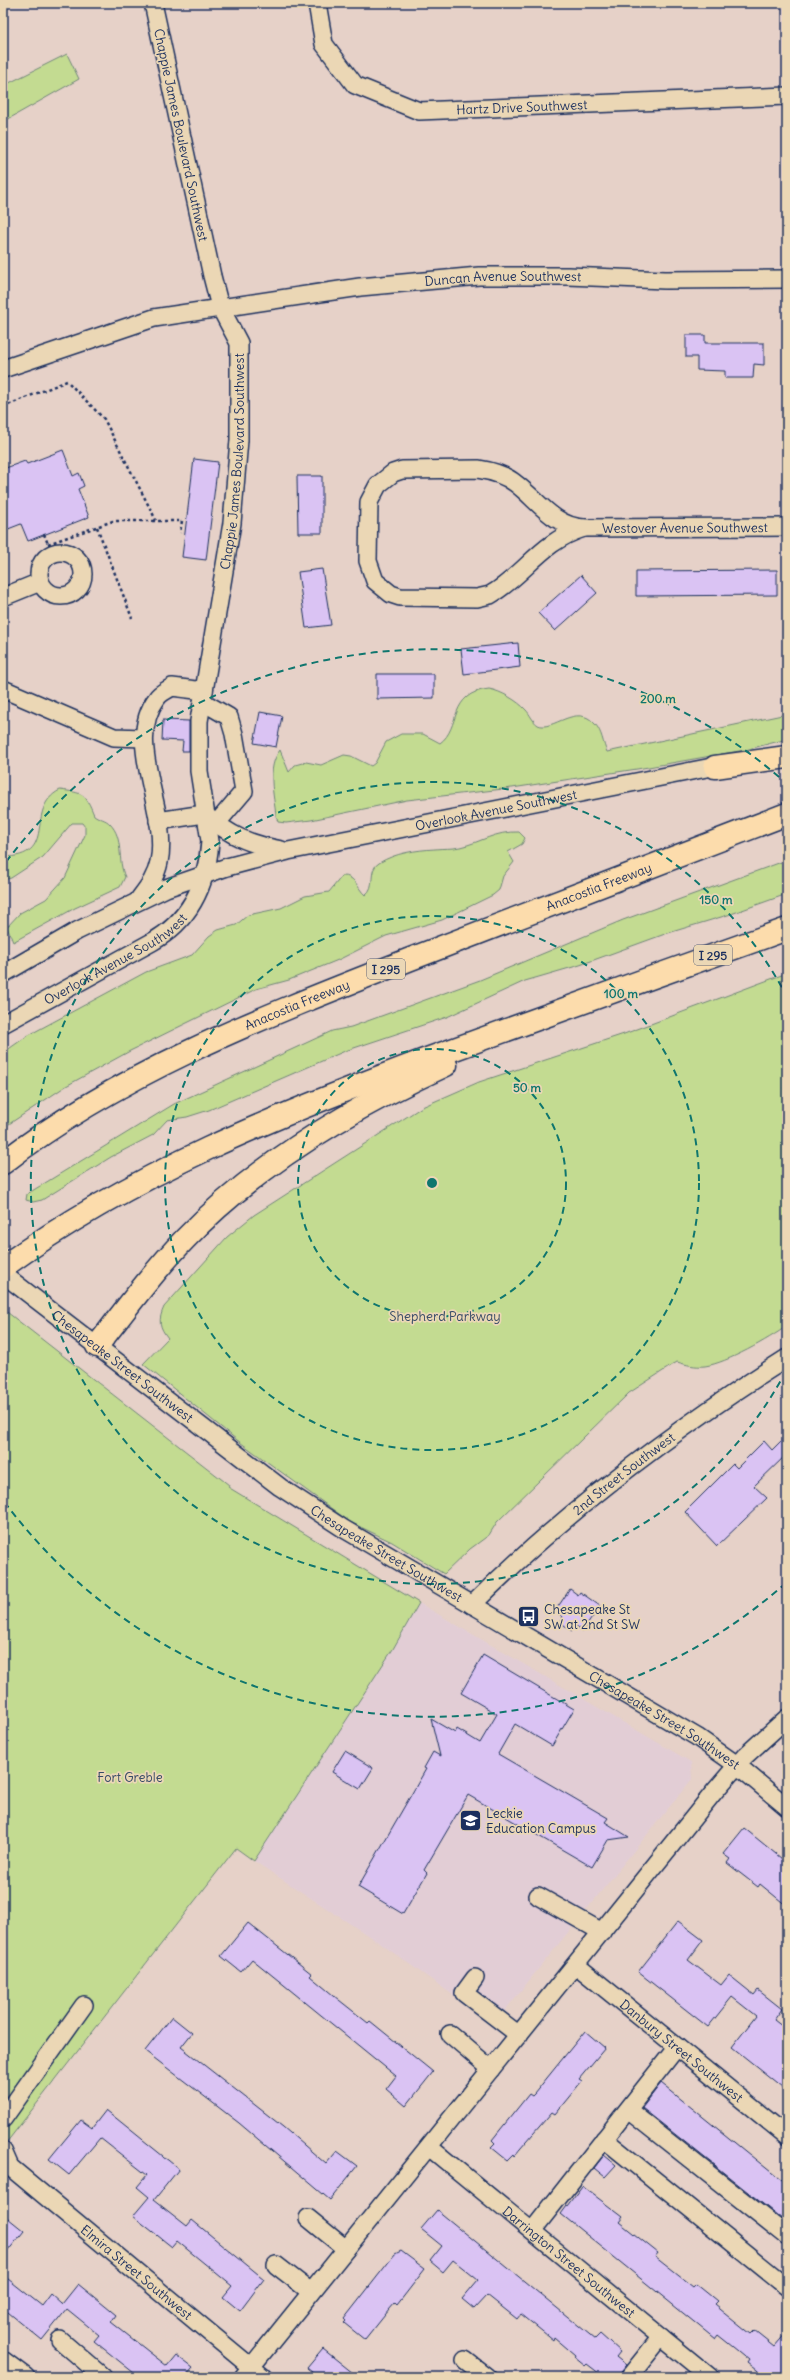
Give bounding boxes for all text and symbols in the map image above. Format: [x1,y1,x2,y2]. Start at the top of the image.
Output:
street label: Chappie James Boulevard Southwest [150,27,212,244]
street label: Hartz Drive Southwest [456,96,588,118]
street label: Duncan Avenue Southwest [424,267,582,290]
street label: Chappie James Boulevard Southwest [216,352,248,571]
street label: Westover Avenue Southwest [602,519,769,536]
text: 200 m [640,691,676,706]
street label: Overlook Avenue Southwest [414,785,579,834]
street label: Anacostia Freeway [544,859,654,914]
text: 150 m [700,892,733,907]
street label: Overlook Avenue Southwest [41,909,191,1008]
road number: I 295 [694,945,732,965]
road number: I 295 [367,959,405,979]
street label: Anacostia Freeway [242,975,352,1034]
text: 100 m [604,986,638,1001]
text: 50 m [513,1080,542,1095]
centre of rings [425,1176,439,1190]
street label: Chesapeake Street Southwest [48,1306,197,1426]
park label: Shepherd Parkway [389,1308,501,1325]
street label: 2nd Street Southwest [569,1428,679,1518]
street label: Chesapeake Street Southwest [307,1501,466,1606]
place label: Chesapeake St SW at 2nd St SW [544,1601,640,1633]
bus stop icon: Chesapeake St SW at 2nd St SW [516,1603,542,1629]
street label: Chesapeake Street Southwest [586,1667,744,1773]
park label: Fort Greble [97,1769,163,1786]
place label: Leckie Education Campus [486,1805,596,1837]
school or university icon: Leckie Education Campus [457,1807,483,1833]
street label: Danbury Street Southwest [616,1995,747,2106]
street label: Darrington Street Southwest [499,2202,639,2321]
street label: Elmira Street Southwest [77,2221,196,2324]

